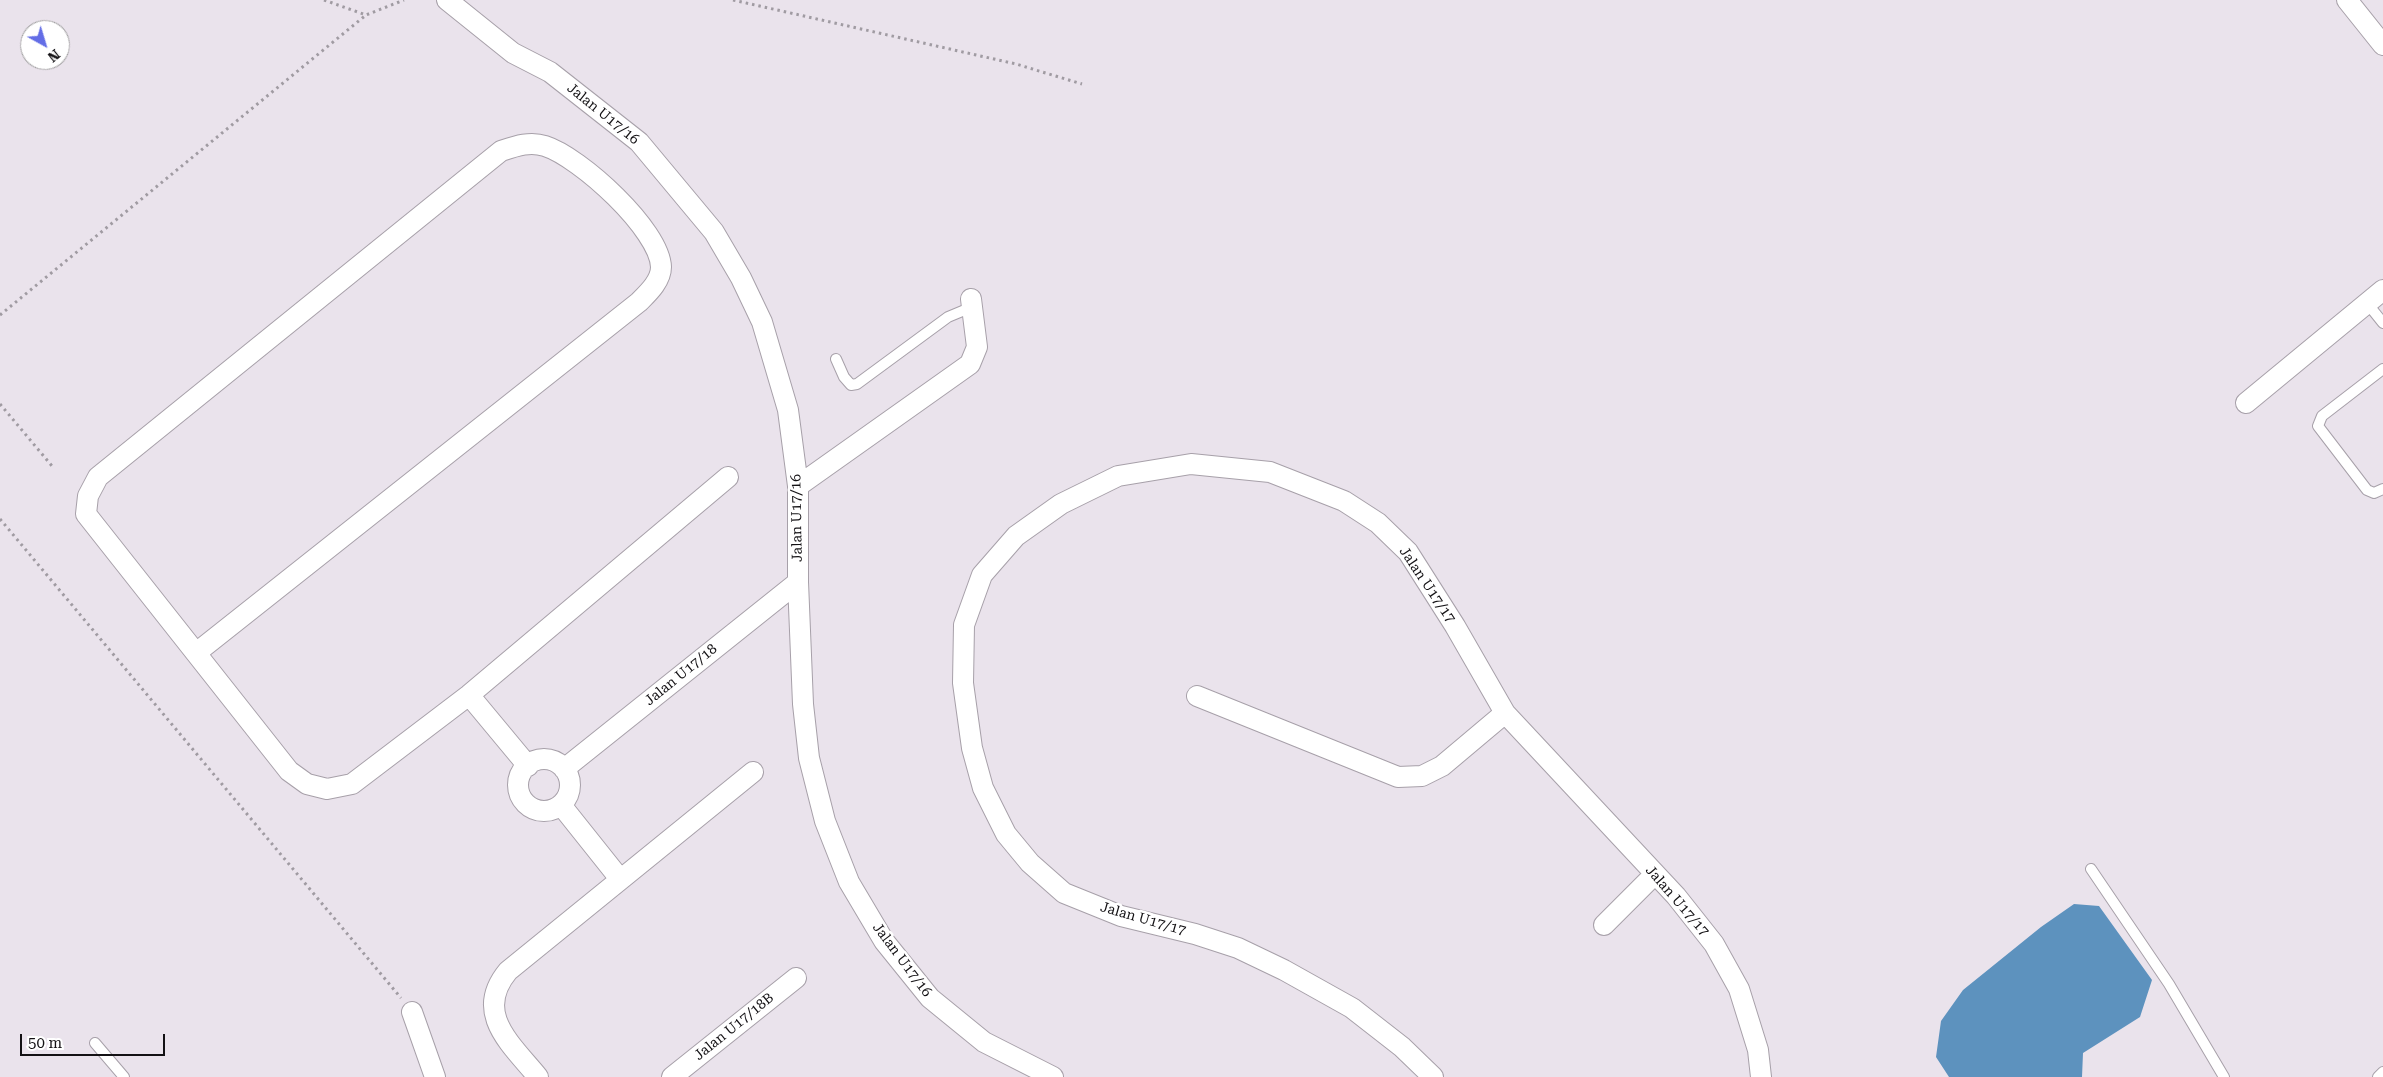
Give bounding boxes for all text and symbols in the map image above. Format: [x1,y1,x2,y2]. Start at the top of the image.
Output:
north arrow [20,20,70,70]
text: N [45,46,63,65]
street label: Jalan U17/16 [563,80,643,148]
street label: Jalan U17/16 [788,474,806,562]
street label: Jalan U17/17 [1395,544,1459,626]
street label: Jalan U17/18 [641,641,721,709]
street label: Jalan U17/17 [1642,862,1712,940]
street label: Jalan U17/17 [1098,899,1188,939]
street label: Jalan U17/16 [869,920,935,1000]
street label: Jalan U17/18B [691,990,777,1064]
scale bar [22,1024,168,1056]
text: 50 m [28,1034,62,1052]

